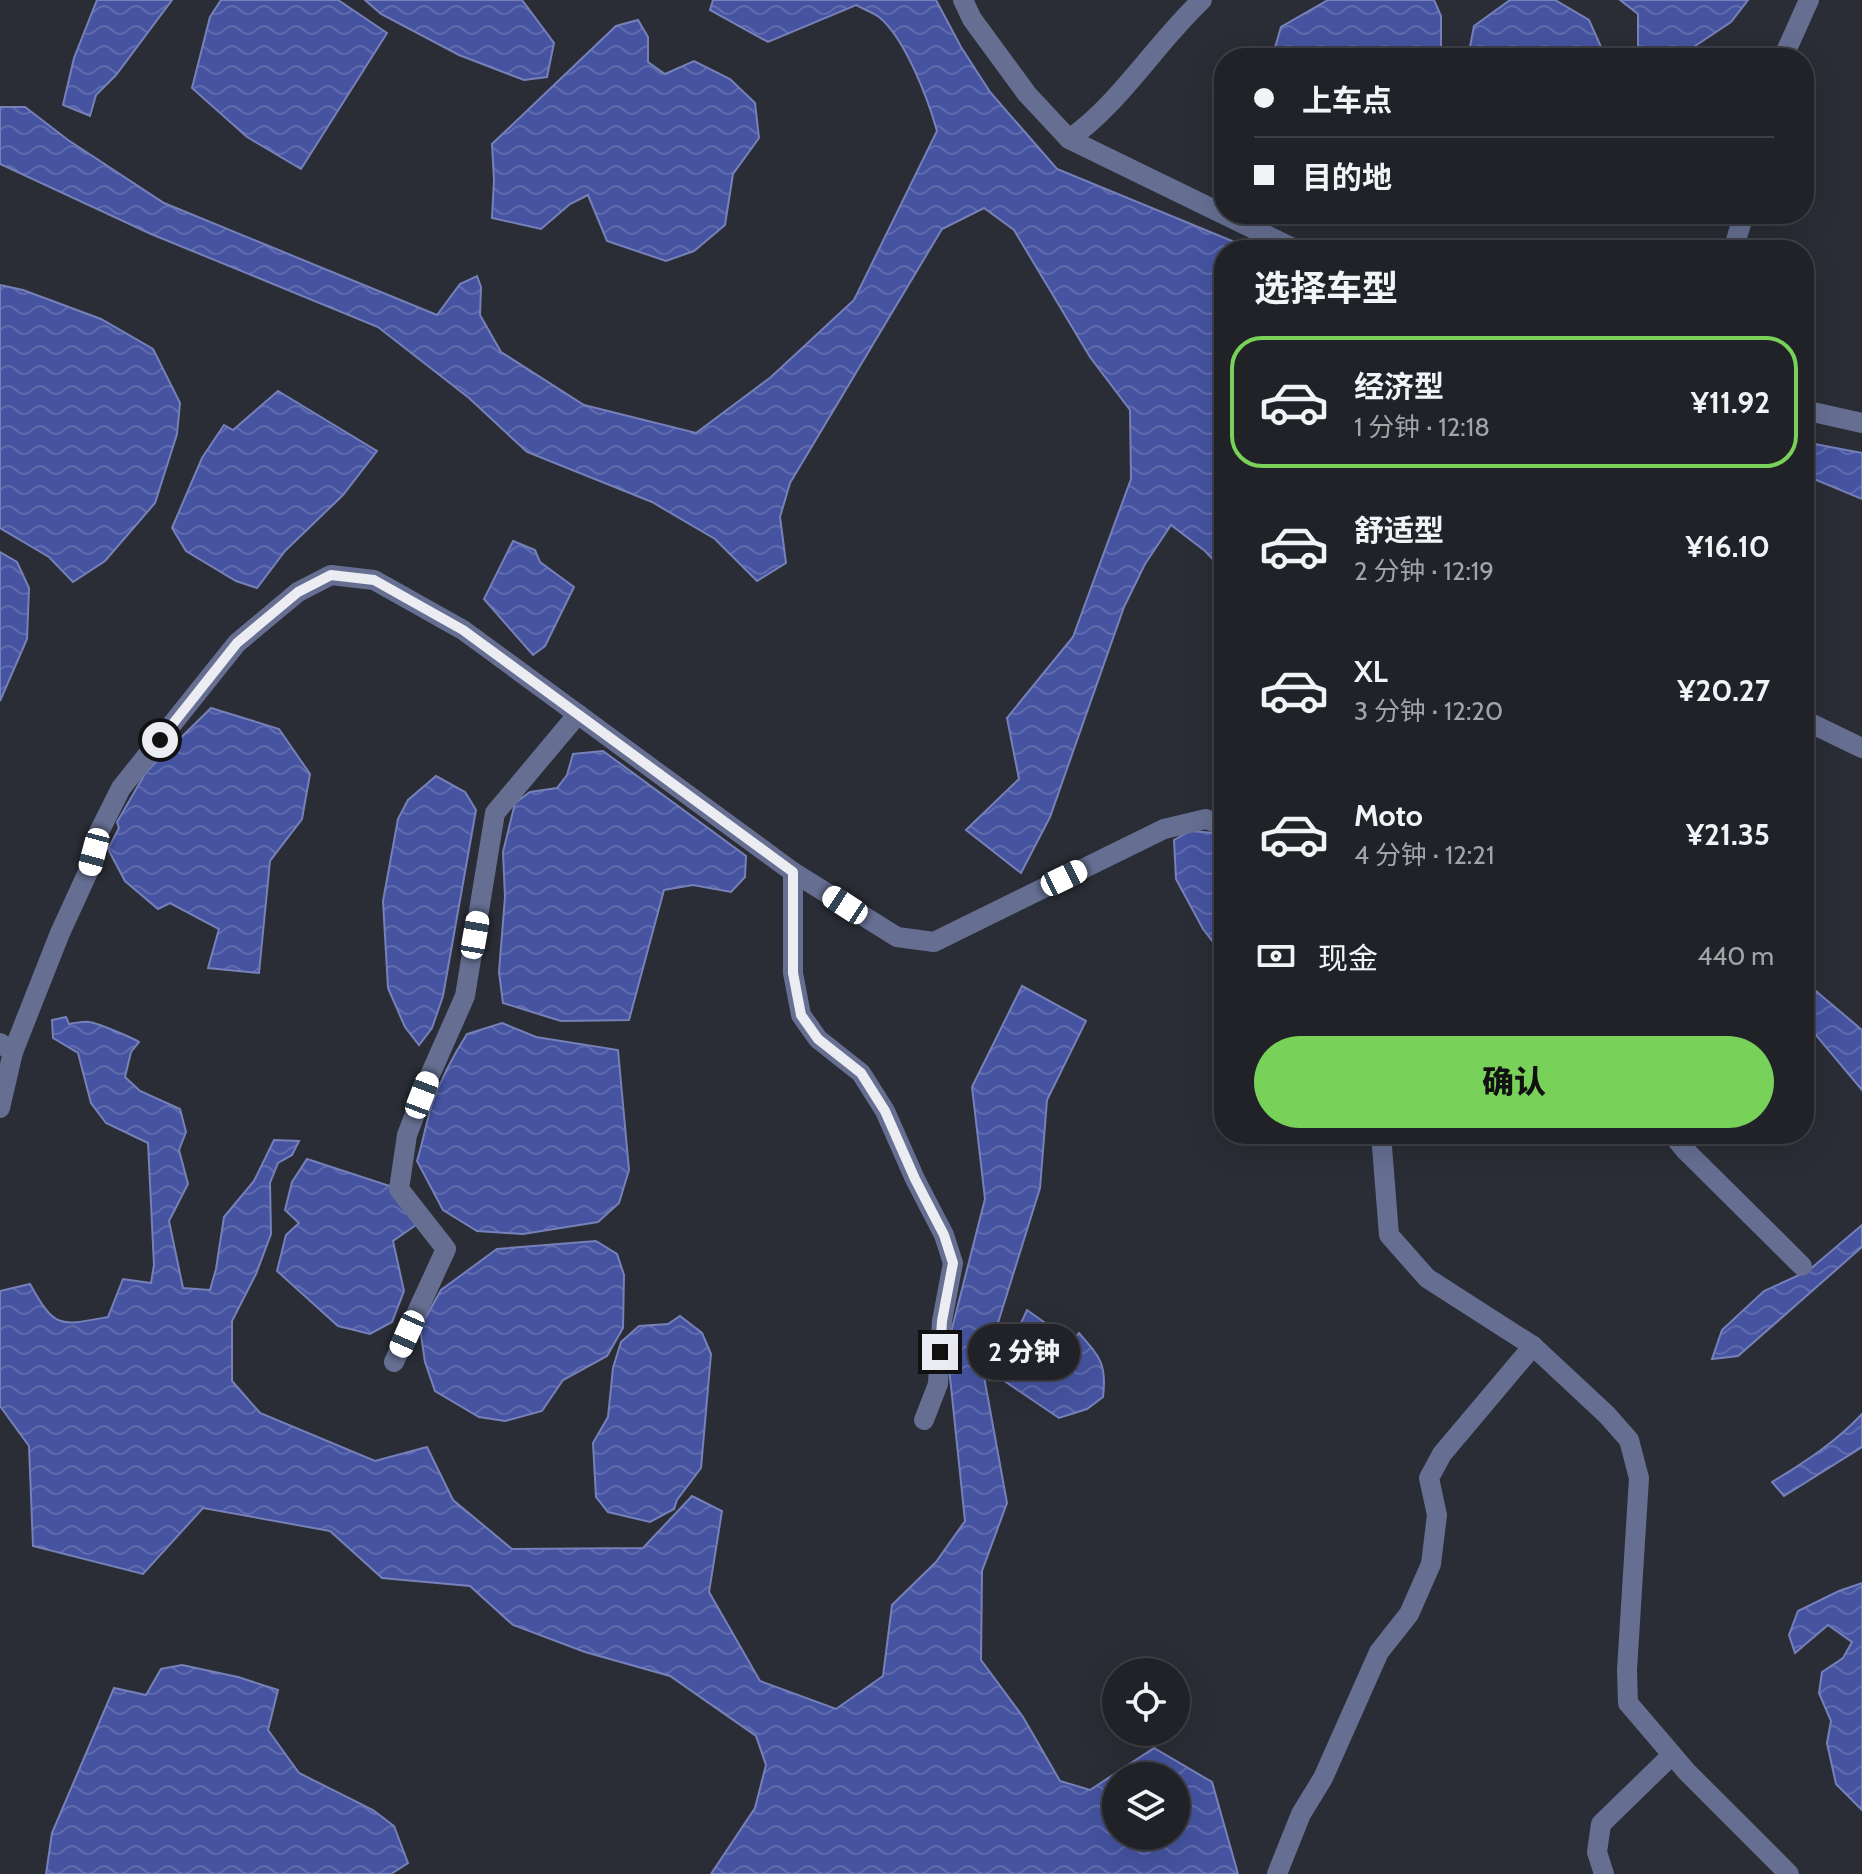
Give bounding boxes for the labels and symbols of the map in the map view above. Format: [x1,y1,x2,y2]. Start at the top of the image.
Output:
route start [142,722,178,758]
car [76,826,112,878]
car [1037,857,1091,899]
car [818,882,872,928]
car [459,909,491,961]
car [402,1068,442,1122]
car [386,1307,428,1361]
callout: 2 分钟 [968,1324,1080,1380]
route end [922,1334,958,1370]

